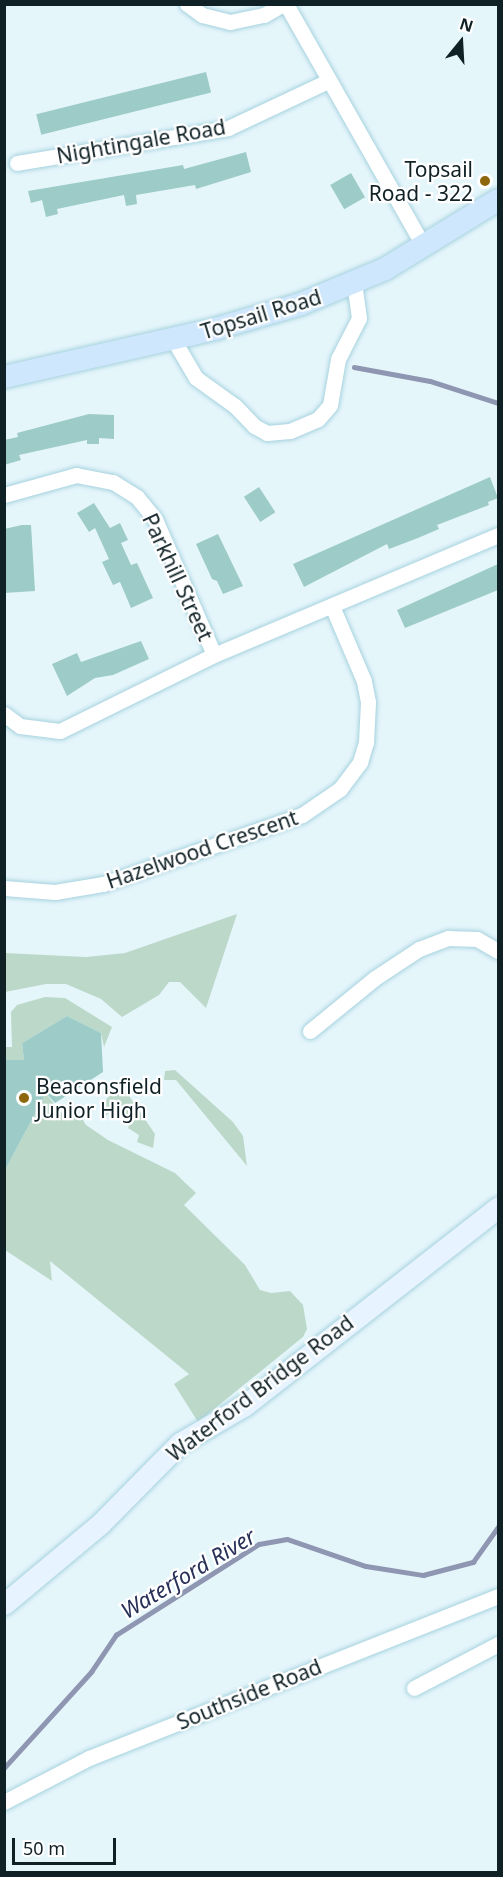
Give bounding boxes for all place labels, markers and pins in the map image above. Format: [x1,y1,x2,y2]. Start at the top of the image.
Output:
place label: Topsail Road - 322 [369,156,473,206]
marker: Topsail Road - 322 [478,174,492,188]
place label: Beaconsfield Junior High [36,1073,162,1123]
marker: Beaconsfield Junior High [17,1091,31,1105]

